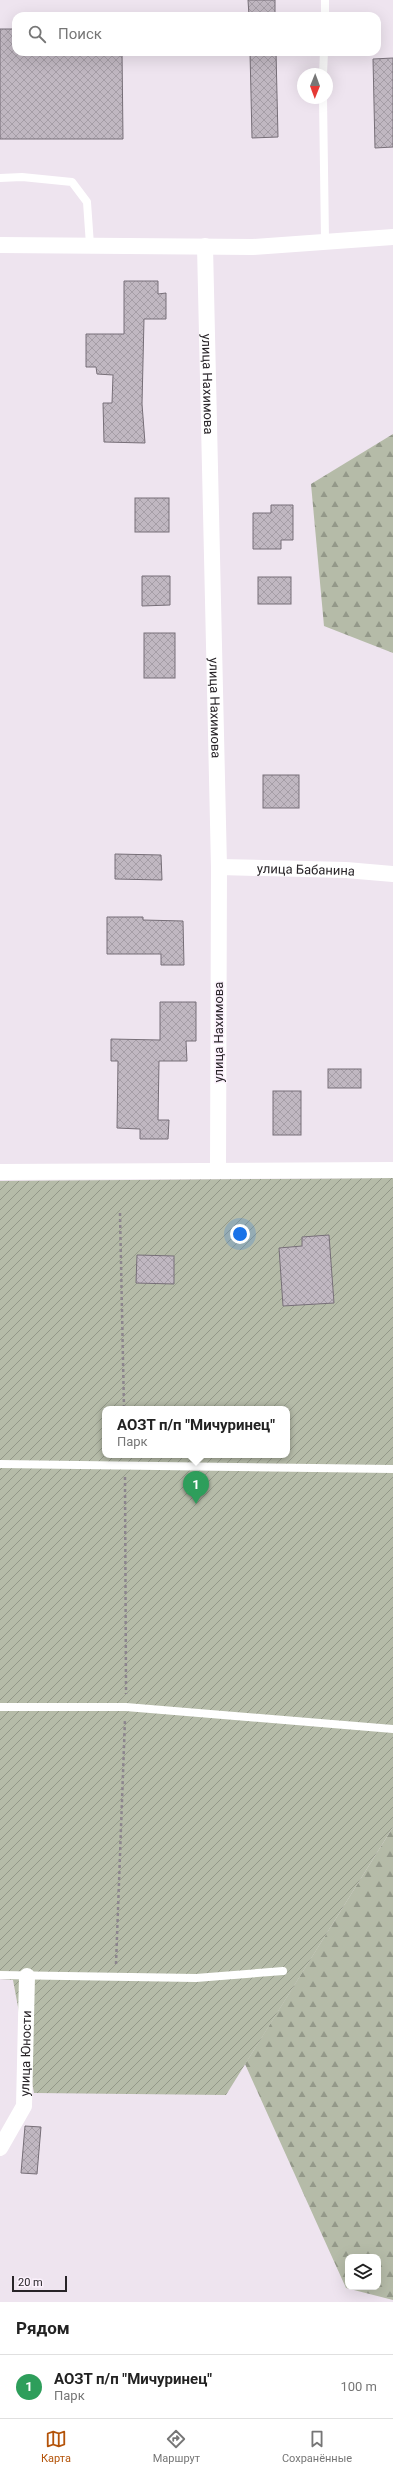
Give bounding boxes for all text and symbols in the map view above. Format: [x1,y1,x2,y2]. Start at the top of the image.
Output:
search box [12,12,381,56]
icon: search [26,23,48,45]
text: Поиск [58,25,102,43]
north arrow [297,68,333,104]
street label: улица Нахимова [199,333,217,435]
street label: улица Нахимова [207,657,224,758]
street label: улица Бабанина [257,860,356,878]
street label: улица Нахимова [211,982,226,1082]
your location [230,1224,250,1244]
popup [102,1406,290,1458]
text: АОЗТ п/п "Мичуринец" [117,1416,275,1434]
text: Парк [117,1434,148,1449]
pin: 1 [183,1471,209,1504]
street label: улица Юности [17,2010,34,2097]
map controls [345,2254,381,2290]
button: layers [345,2254,381,2290]
scale bar [12,2274,67,2293]
text: 20 m [18,2276,43,2289]
text: Рядом [16,2318,70,2338]
text: АОЗТ п/п "Мичуринец" [54,2370,212,2388]
text: 1 [25,2379,33,2394]
text: 100 m [340,2379,377,2394]
text: Парк [54,2388,85,2403]
tab: Карта [41,2428,71,2465]
tab: Маршрут [153,2428,200,2465]
tab: Сохранённые [282,2428,352,2465]

